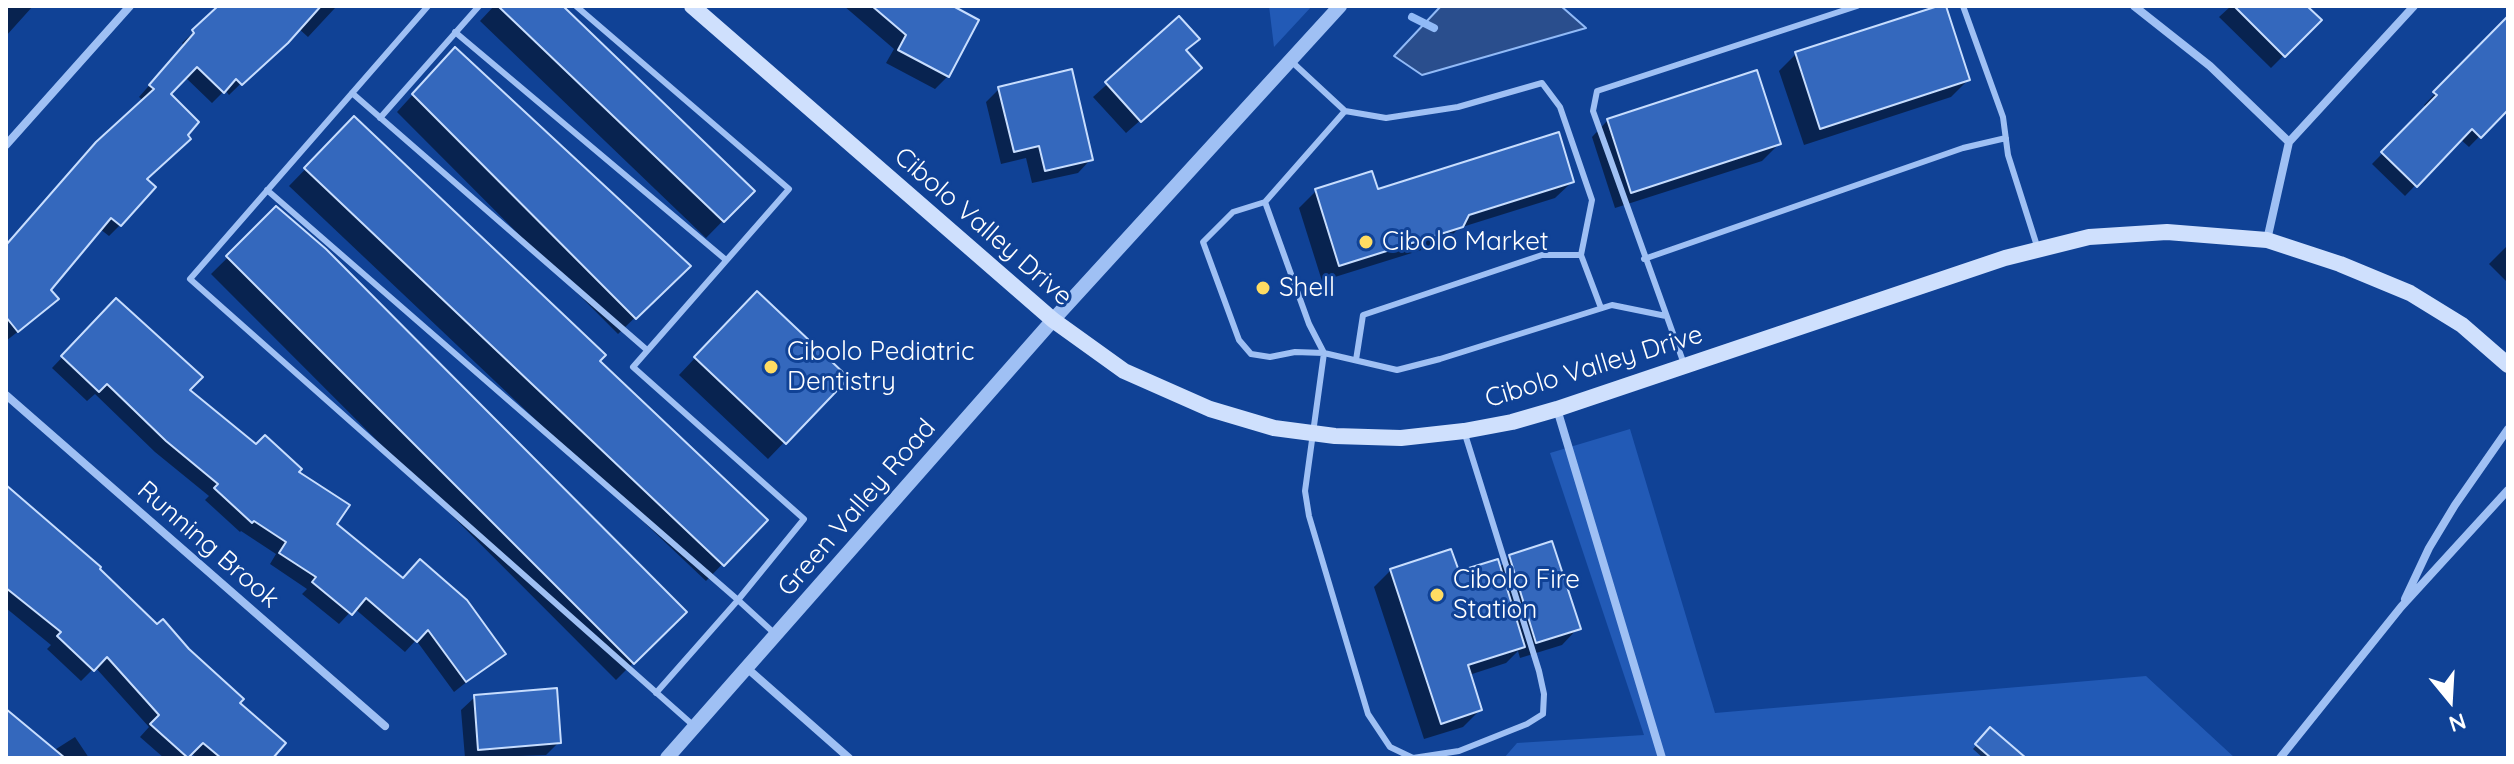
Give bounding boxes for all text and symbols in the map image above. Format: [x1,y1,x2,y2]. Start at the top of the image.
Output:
street label: Cibolo Valley Drive [888,141,1078,313]
place label: Cibolo Market [1382,226,1549,258]
marker: Cibolo Market [1357,233,1375,251]
place label: Shell [1279,272,1335,304]
marker: Shell [1254,279,1272,297]
street label: Cibolo Valley Drive [1481,319,1707,415]
place label: Cibolo Pediatric Dentistry [787,336,974,398]
marker: Cibolo Pediatric Dentistry [762,358,780,376]
street label: Green Valley Road [772,413,942,603]
street label: Running Brook [131,475,285,615]
place label: Cibolo Fire Station [1453,564,1580,626]
marker: Cibolo Fire Station [1428,586,1446,604]
north arrow [2410,660,2490,740]
text: N [2445,707,2469,739]

